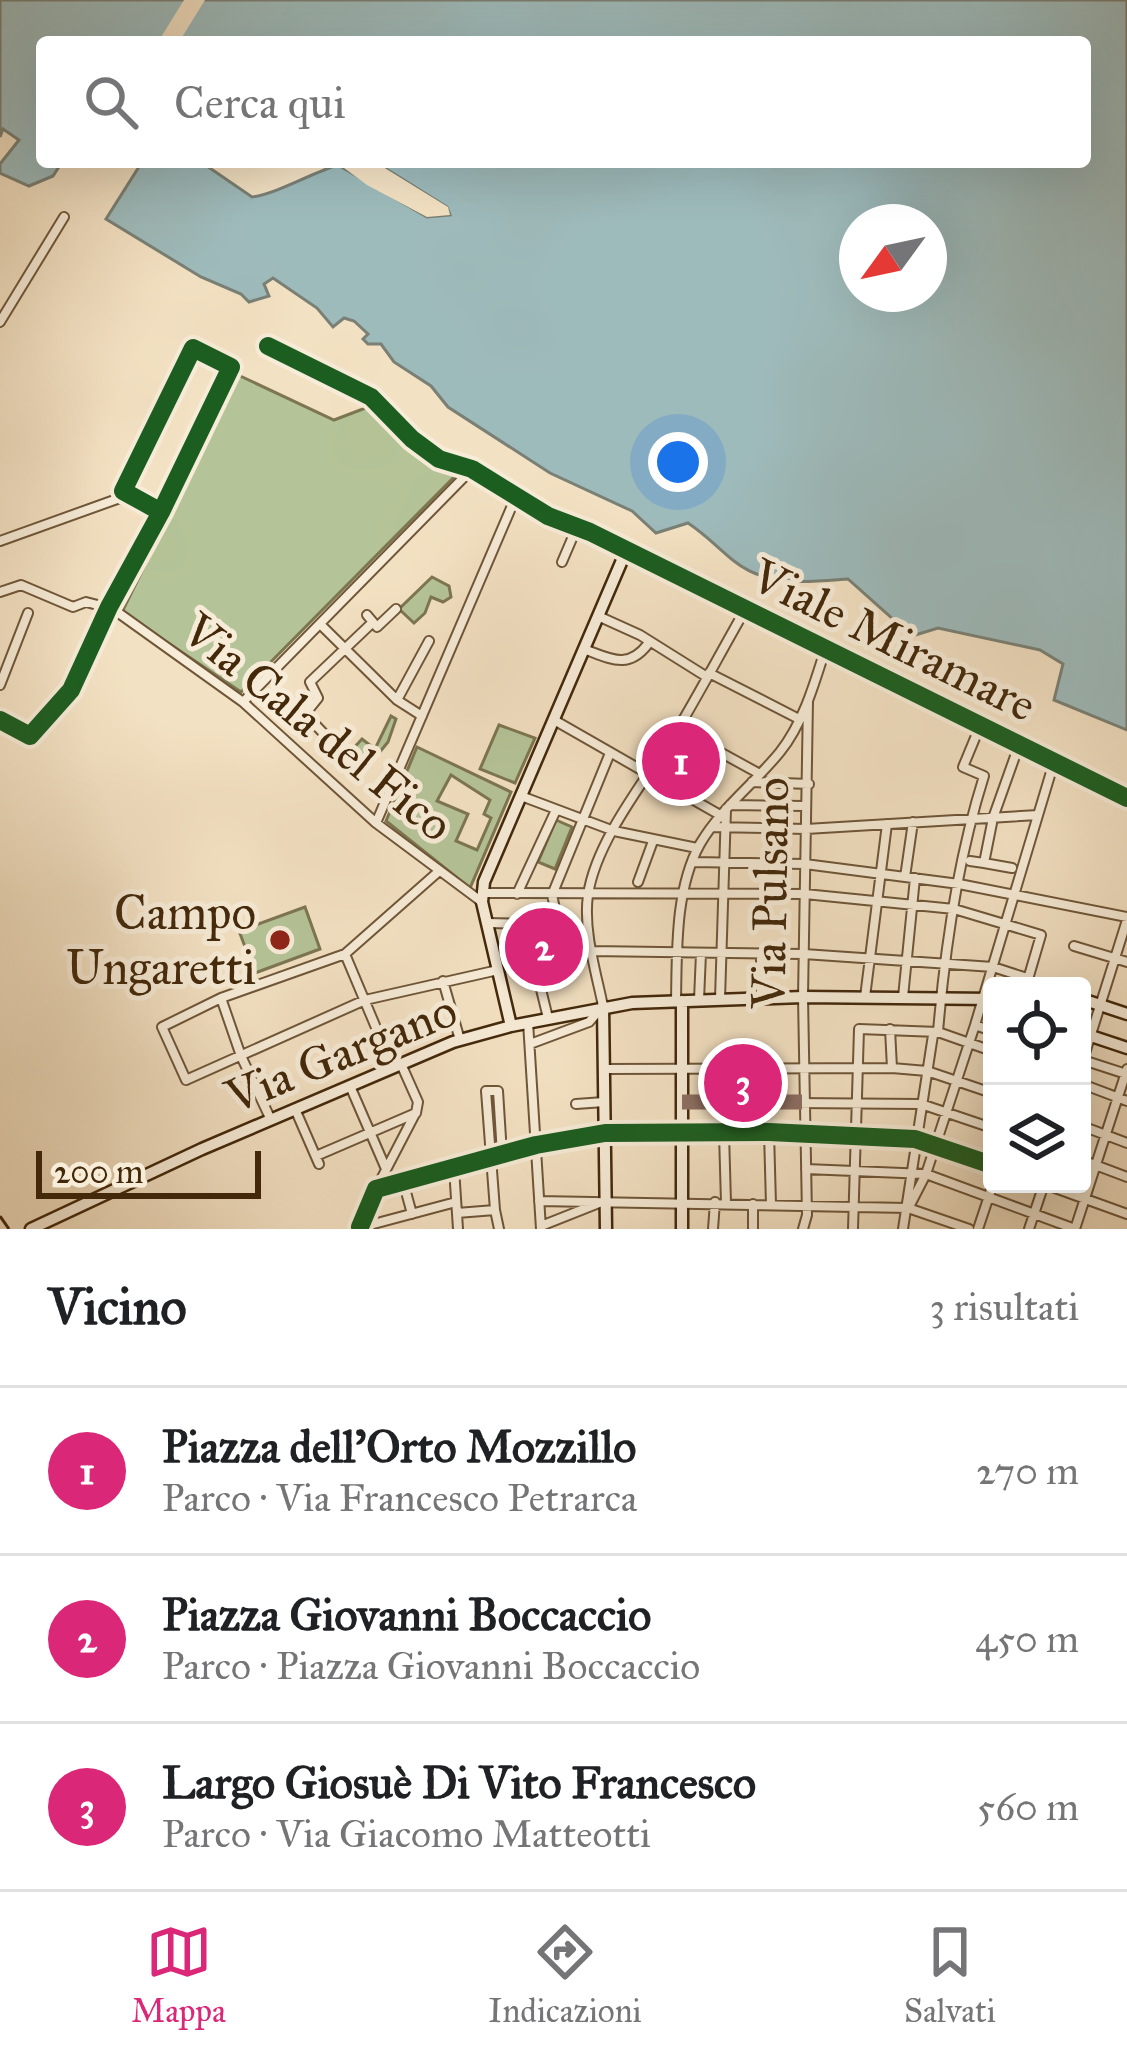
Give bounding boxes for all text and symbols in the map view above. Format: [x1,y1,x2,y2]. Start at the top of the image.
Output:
search box [36,36,1091,168]
icon: search [78,69,144,135]
text: Cerca qui [174,75,346,130]
north arrow [839,204,947,312]
your location [648,432,708,492]
street label: Viale Miramare [741,545,1046,734]
street label: Via Cala del Fico [170,599,465,854]
pin: 1 [642,716,720,806]
street label: Via Pulsano [738,777,802,1010]
place label: Campo Ungaretti [66,883,256,997]
pin: 2 [505,902,583,992]
marker: Campo Ungaretti [267,927,293,953]
map controls [983,977,1091,1193]
button: locate [983,977,1091,1085]
street label: Via Gargano [216,980,465,1126]
pin: 3 [704,1038,782,1128]
button: layers [983,1085,1091,1193]
scale bar [36,1145,261,1198]
text: 200 m [54,1152,144,1192]
text: Vicino [48,1276,186,1338]
text: 3 risultati [929,1283,1079,1331]
text: Piazza dell'Orto Mozzillo [162,1419,636,1474]
text: 1 [79,1447,95,1495]
text: 270 m [976,1447,1079,1495]
text: Parco · Via Francesco Petrarca [162,1474,637,1522]
text: Piazza Giovanni Boccaccio [162,1587,651,1642]
text: 2 [77,1615,97,1663]
text: 450 m [975,1615,1079,1663]
text: Parco · Piazza Giovanni Boccaccio [162,1642,700,1690]
text: Largo Giosuè Di Vito Francesco [162,1755,756,1810]
text: 3 [79,1783,95,1831]
text: 560 m [977,1783,1079,1831]
text: Parco · Via Giacomo Matteotti [162,1810,651,1858]
tab: Mappa [131,1919,226,2031]
tab: Indicazioni [488,1919,642,2031]
tab: Salvati [904,1919,996,2031]

